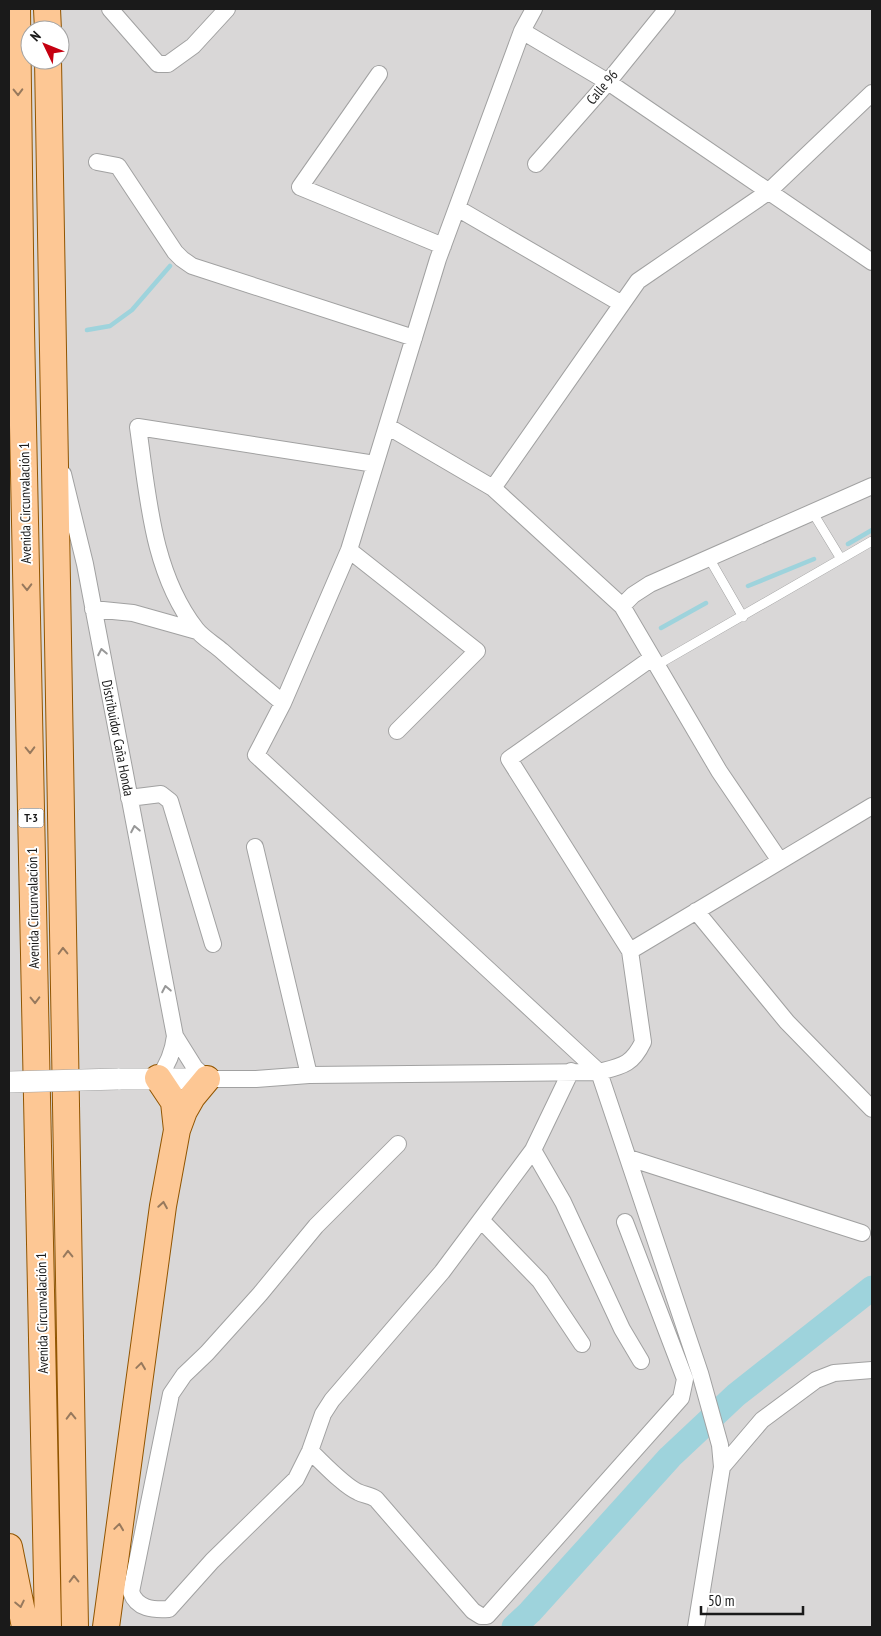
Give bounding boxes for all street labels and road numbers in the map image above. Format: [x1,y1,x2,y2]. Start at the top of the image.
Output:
street label: Calle 96 [582,66,622,108]
street label: Avenida Circunvalación 1 [15,442,35,564]
street label: Distribuidor Caña Honda [98,678,138,798]
road number: T-3 [18,808,44,828]
street label: Avenida Circunvalación 1 [23,847,43,969]
street label: Avenida Circunvalación 1 [32,1252,52,1374]

